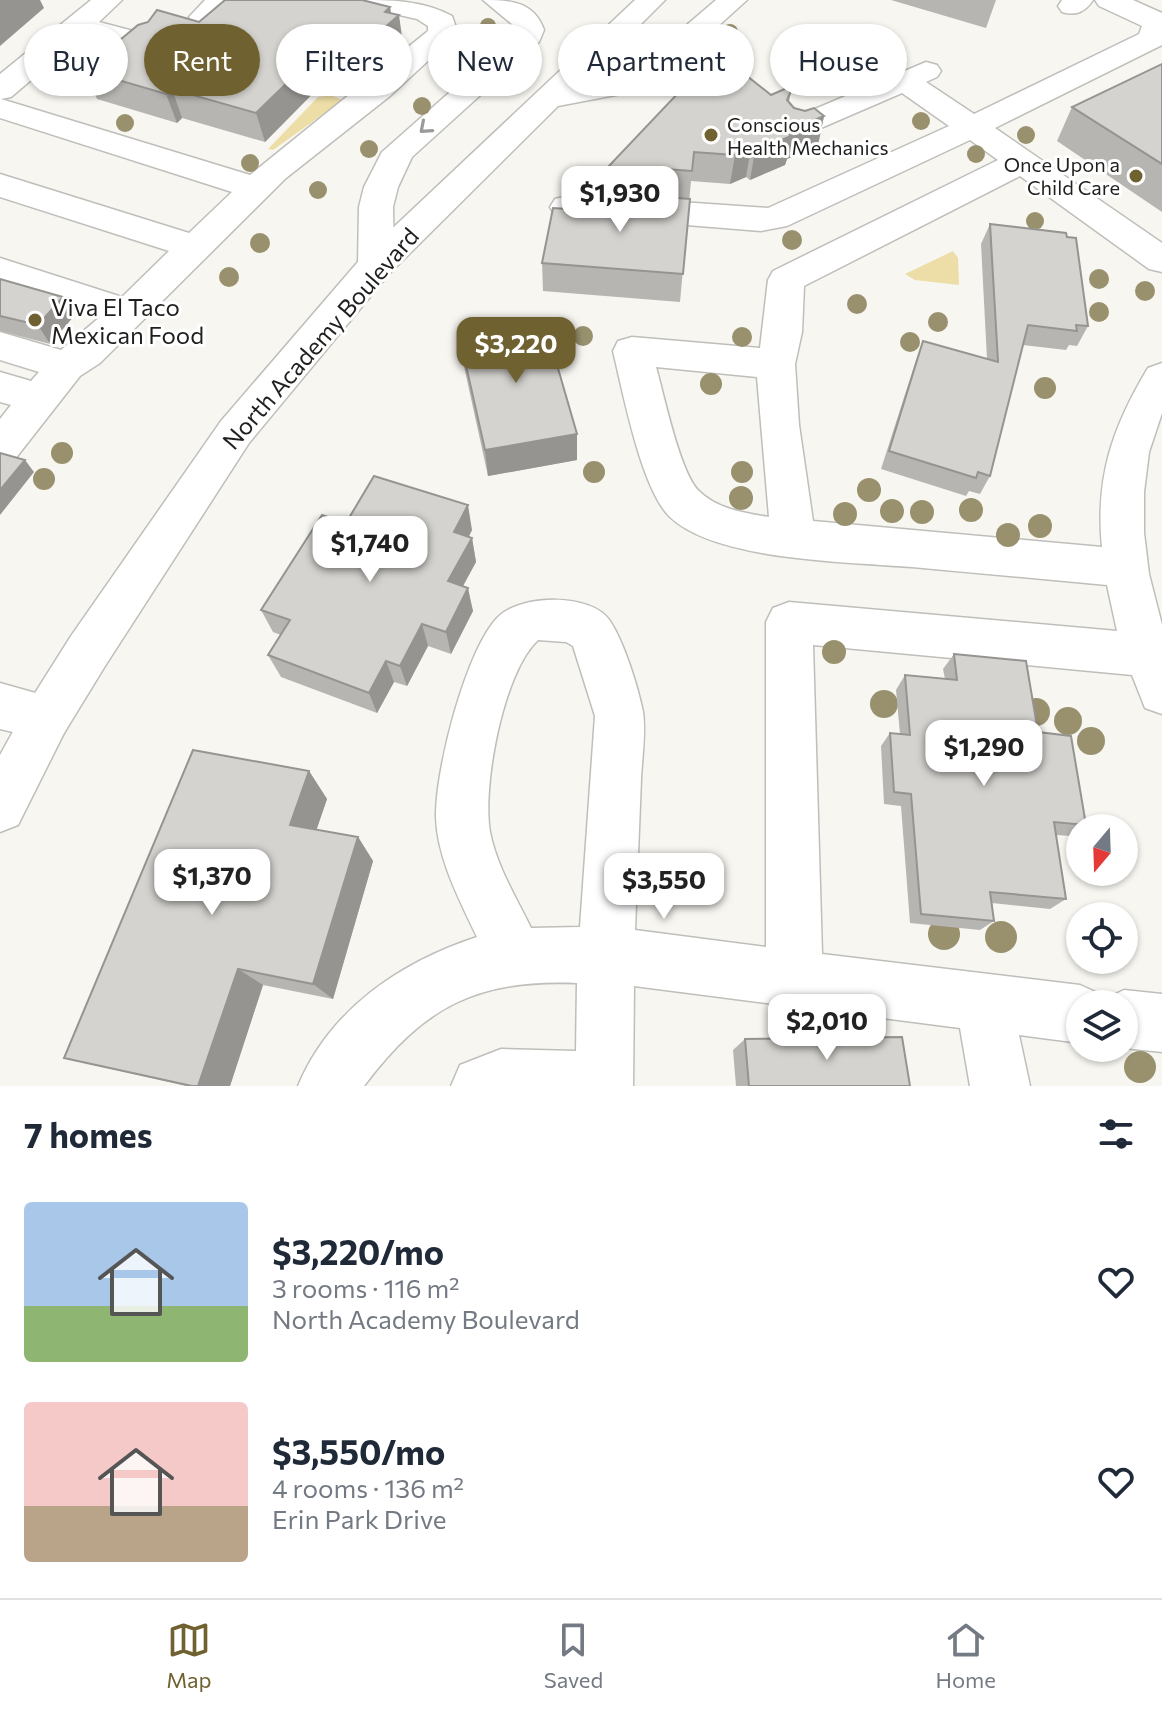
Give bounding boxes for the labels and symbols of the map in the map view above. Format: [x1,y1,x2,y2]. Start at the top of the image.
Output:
place label: Conscious Health Mechanics [727,112,889,159]
one-way arrow [420,118,435,133]
marker: Conscious Health Mechanics [702,126,720,144]
place label: Once Upon a Child Care [1004,152,1120,199]
pin: $1,930 [555,166,685,234]
marker: Once Upon a Child Care [1127,167,1145,185]
street label: North Academy Boulevard [216,221,424,455]
place label: Viva El Taco Mexican Food [51,292,204,349]
marker: Viva El Taco Mexican Food [26,311,44,329]
pin: $3,220 [451,317,581,385]
pin: $1,740 [305,516,435,584]
pin: $1,290 [919,720,1049,788]
north arrow [1066,814,1138,886]
pin: $1,370 [147,849,277,917]
pin: $3,550 [599,853,729,921]
pin: $2,010 [762,994,892,1062]

